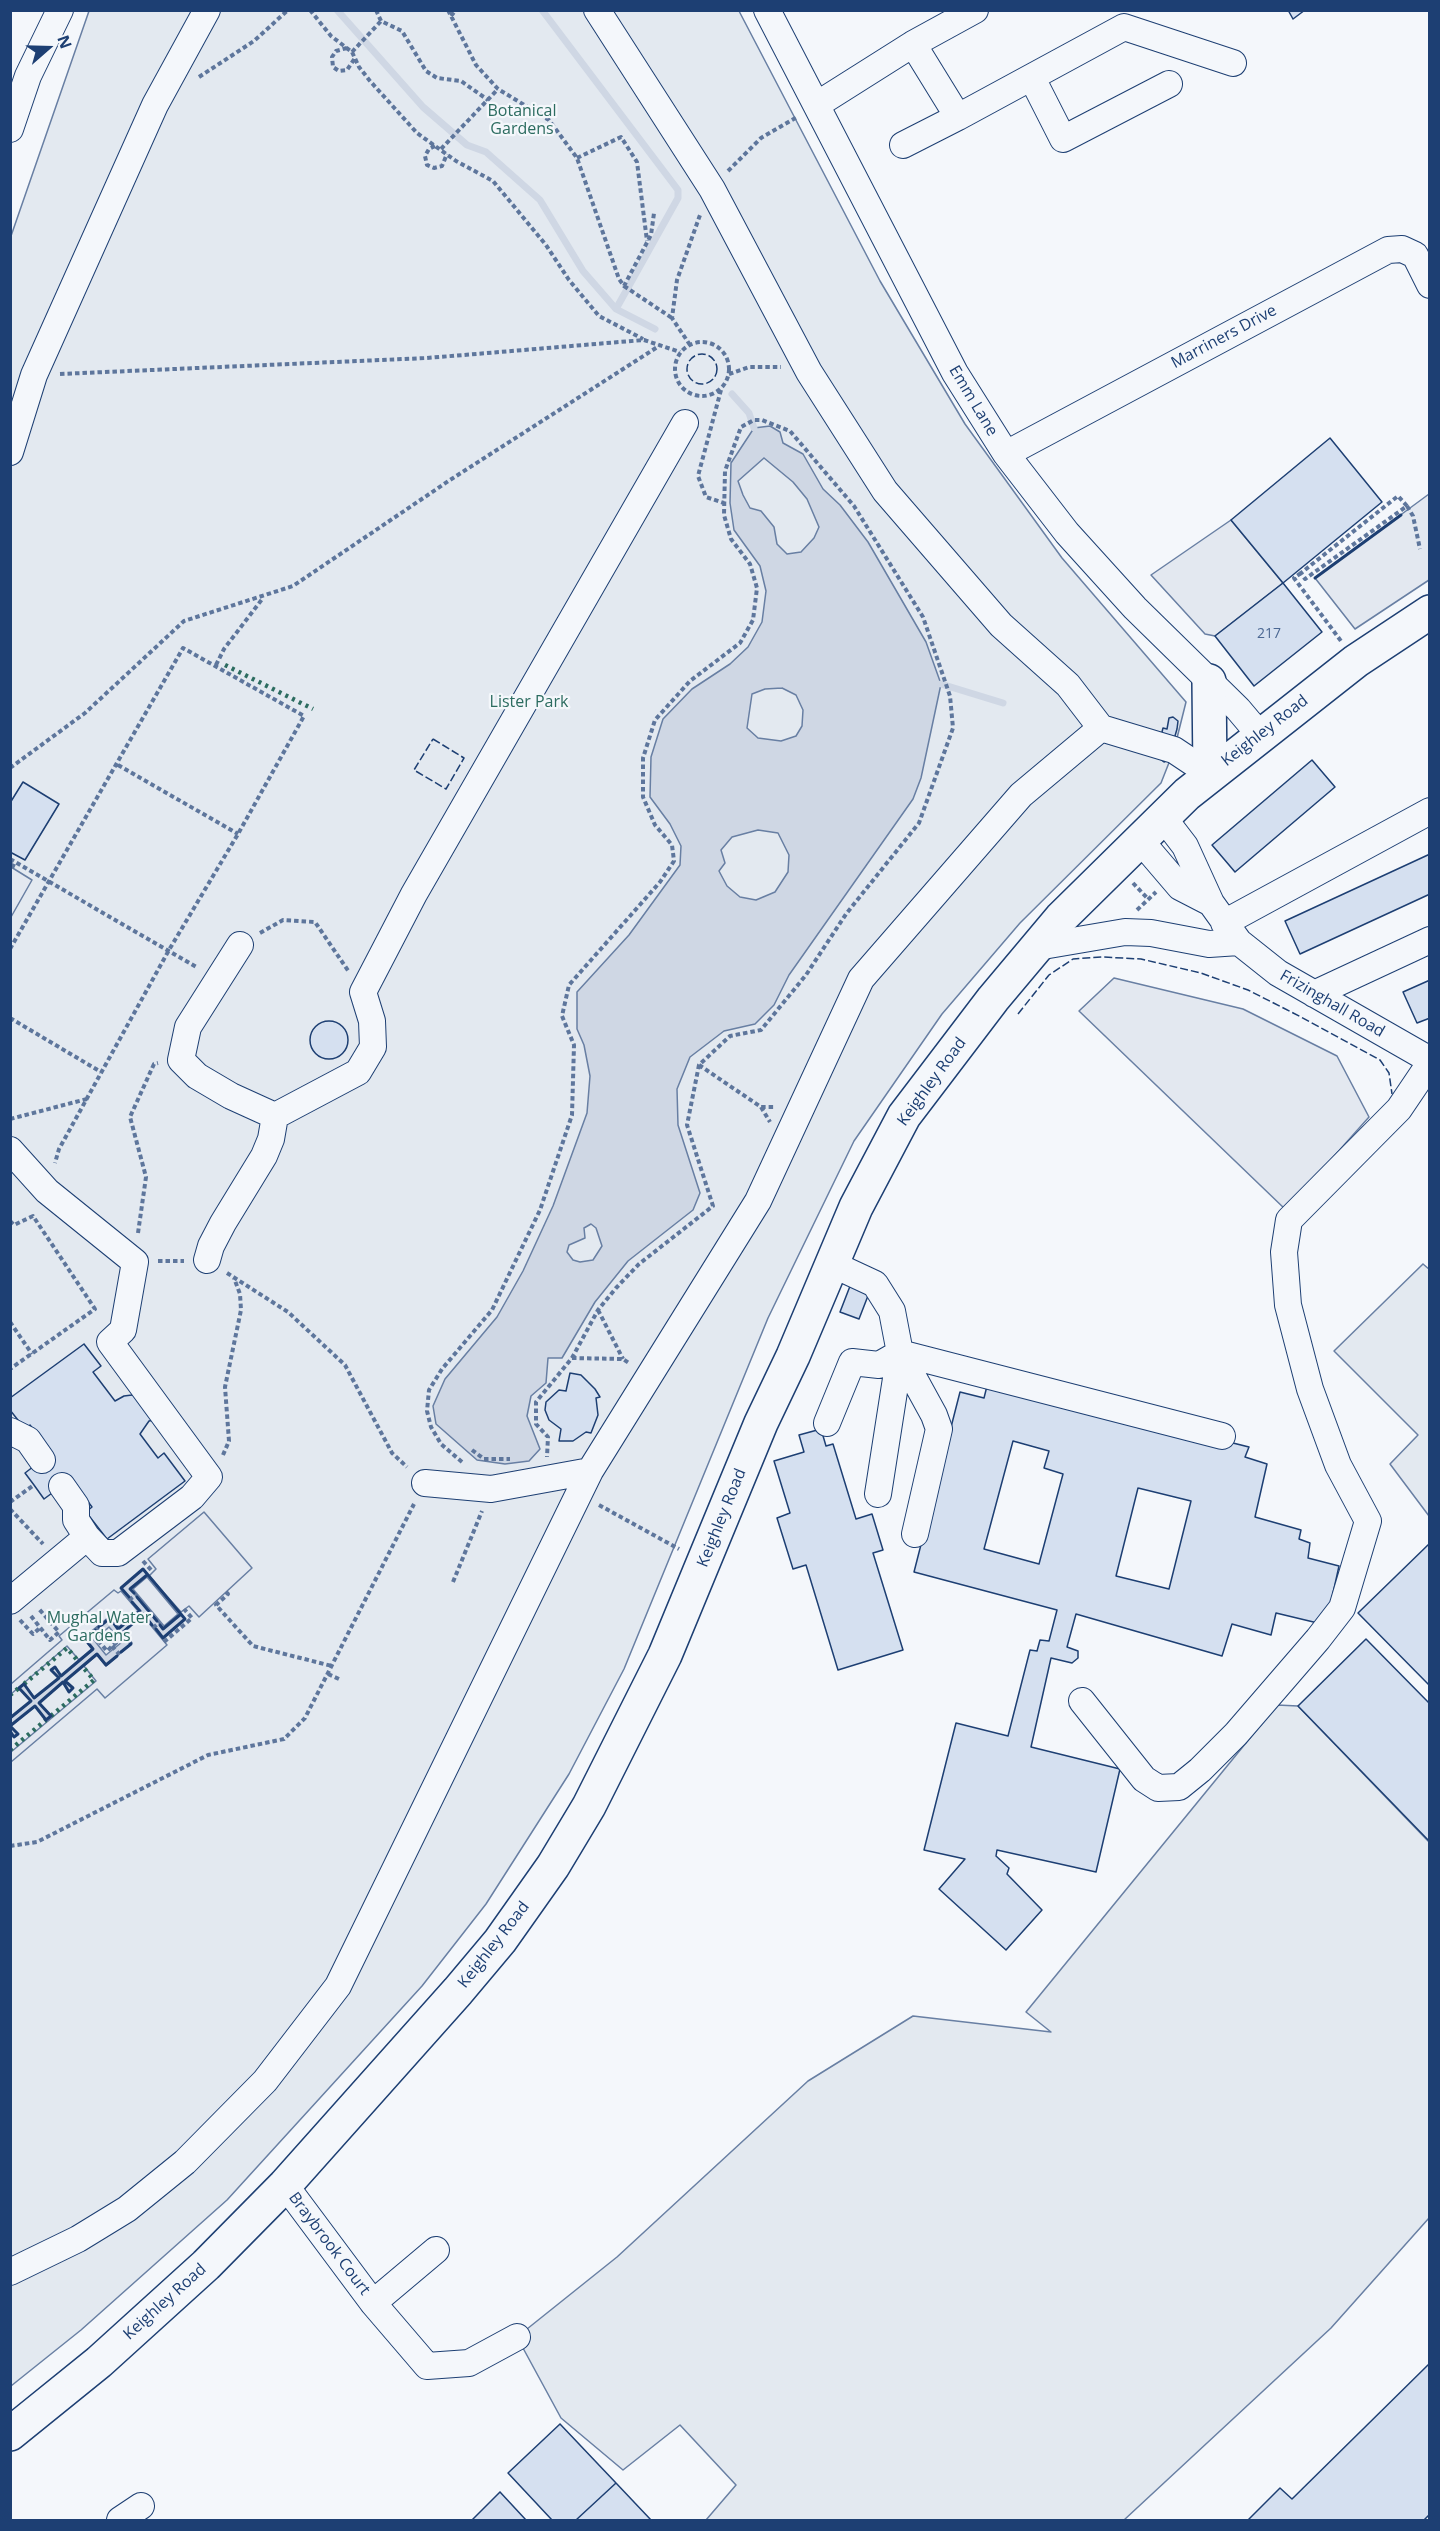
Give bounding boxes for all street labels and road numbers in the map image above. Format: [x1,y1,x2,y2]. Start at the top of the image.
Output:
street label: Marriners Drive [1168,301,1280,373]
street label: Emm Lane [945,362,1001,440]
street label: Keighley Road [1218,691,1312,771]
street label: Frizinghall Road [1276,966,1388,1042]
street label: Keighley Road [893,1034,971,1130]
street label: Keighley Road [693,1466,751,1570]
street label: Keighley Road [454,1898,534,1992]
street label: Braybrook Court [284,2189,374,2299]
street label: Keighley Road [120,2260,210,2344]

